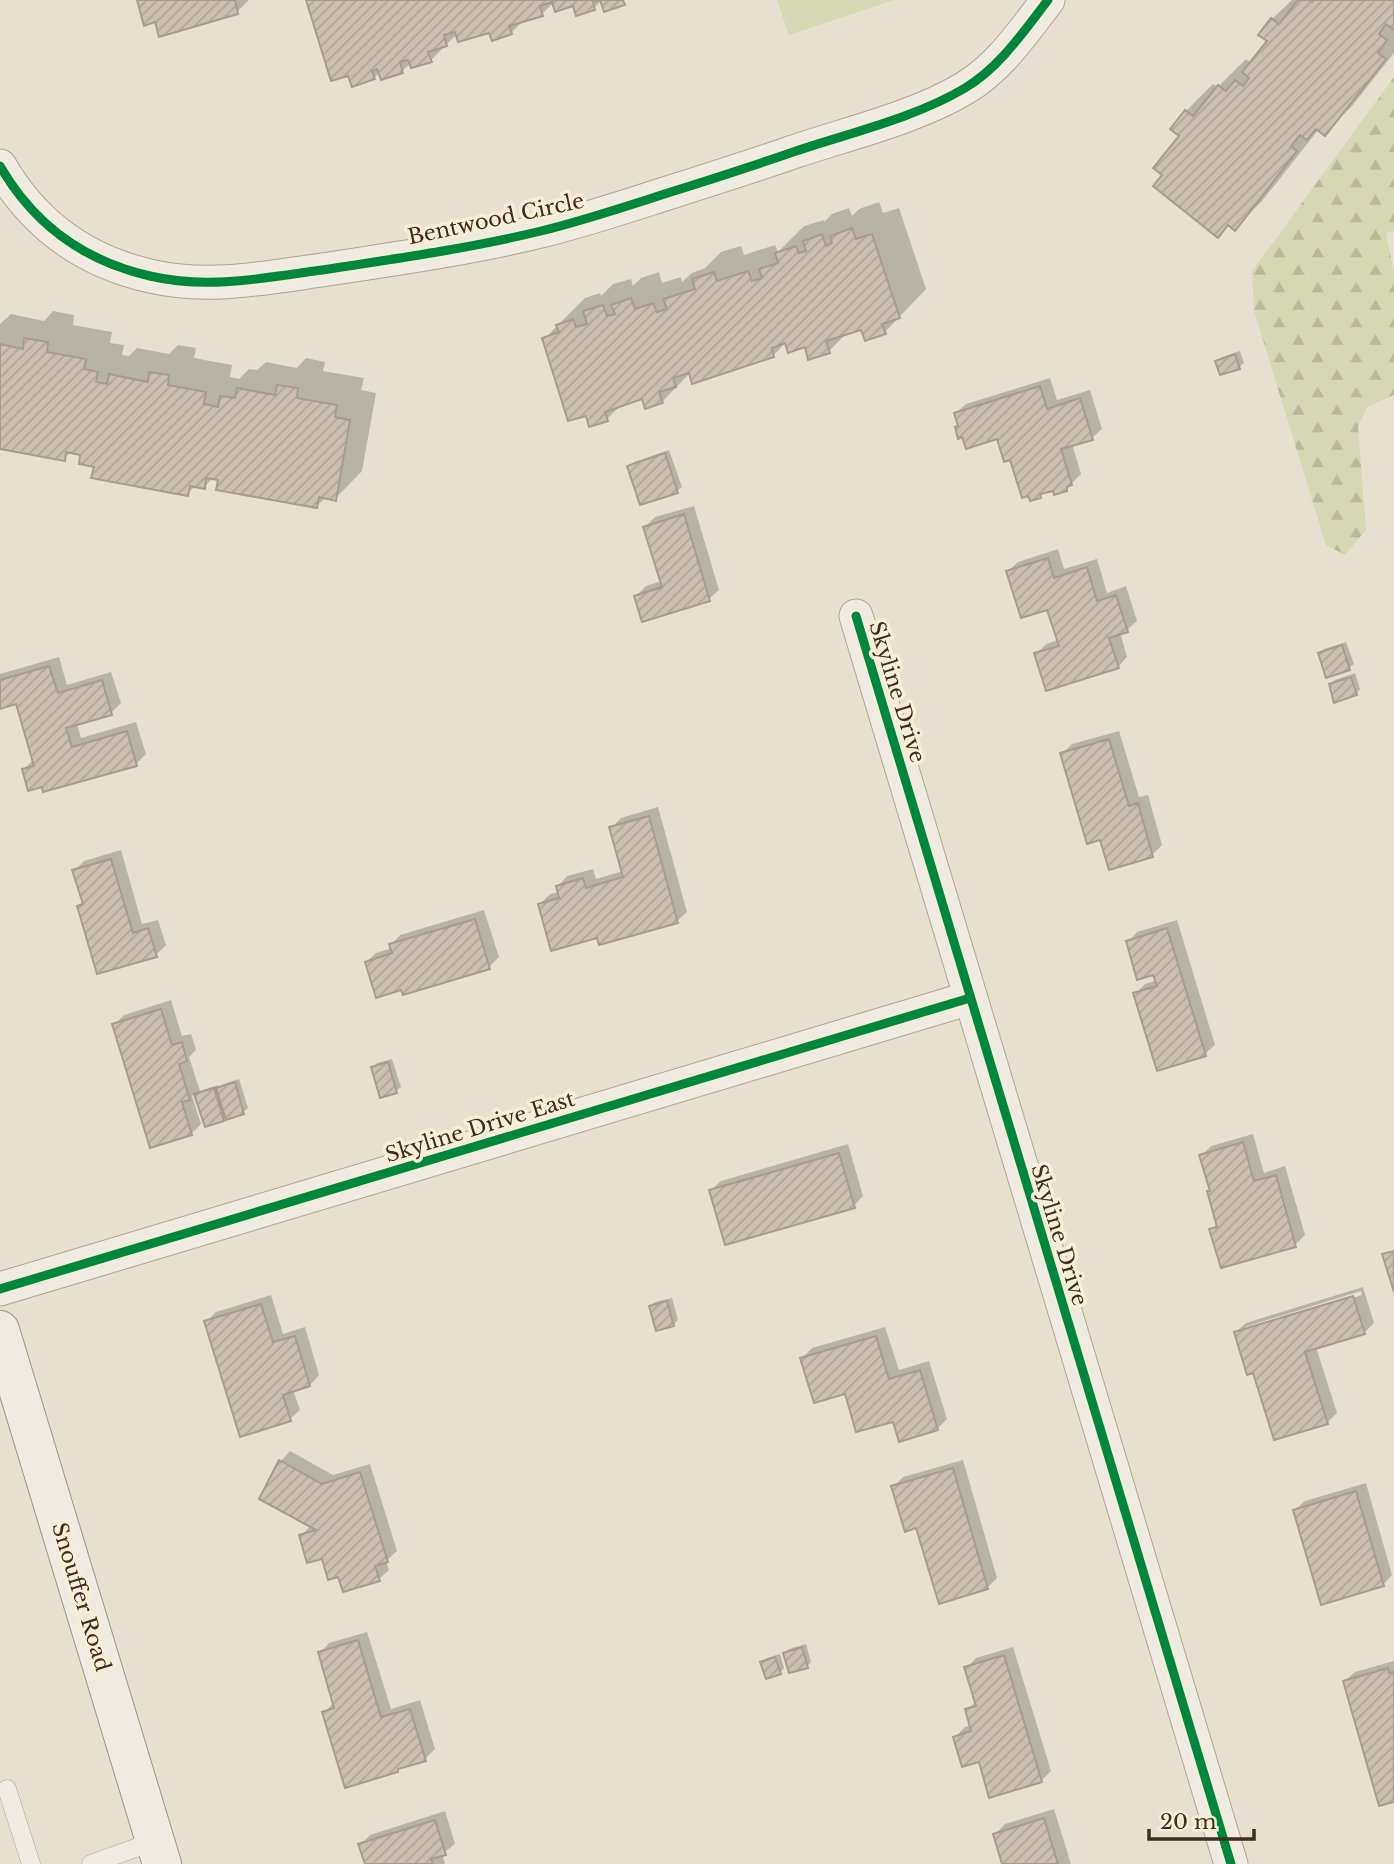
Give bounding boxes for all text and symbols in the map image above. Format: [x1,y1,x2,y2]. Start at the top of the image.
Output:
street label: Bentwood Circle [405,188,587,250]
street label: Skyline Drive [863,618,931,766]
street label: Skyline Drive East [382,1086,578,1168]
street label: Skyline Drive [1025,1161,1093,1309]
street label: Snouffer Road [46,1519,116,1675]
scale bar [1149,1798,1254,1842]
text: 20 m [1160,1809,1217,1835]

